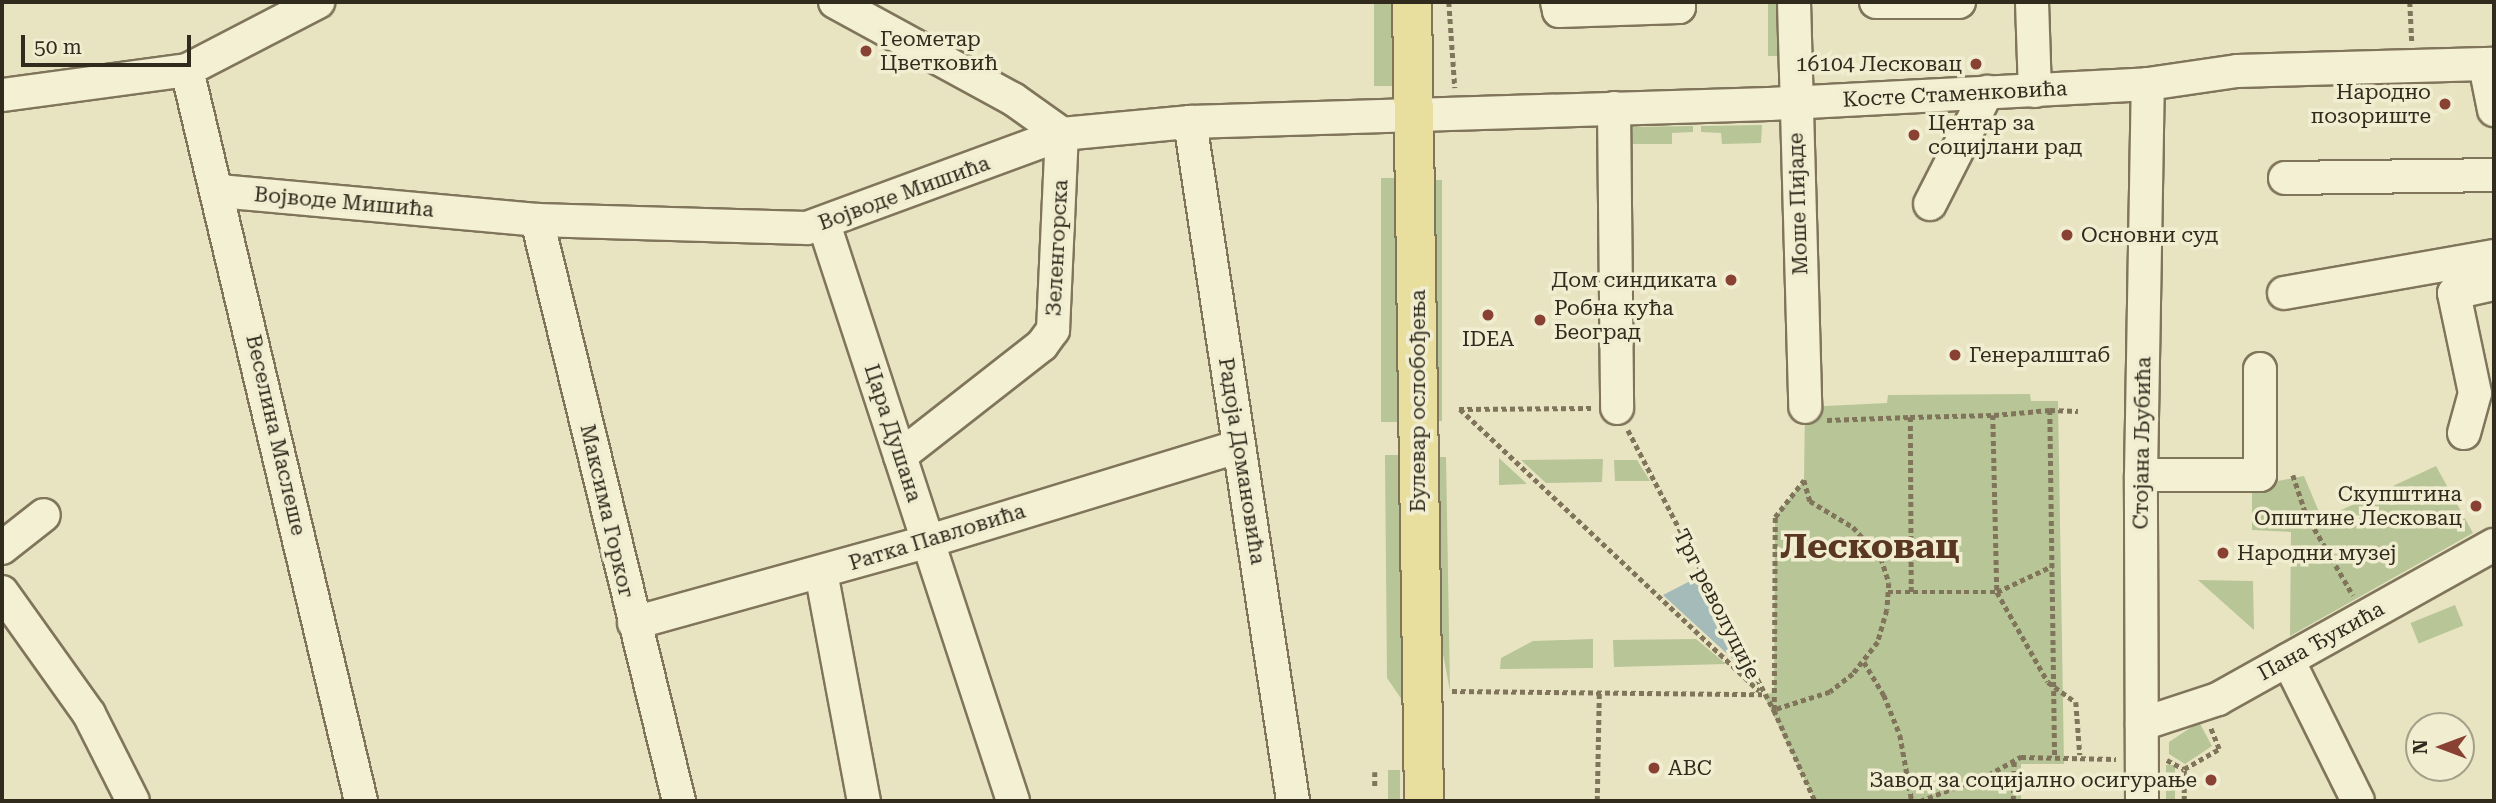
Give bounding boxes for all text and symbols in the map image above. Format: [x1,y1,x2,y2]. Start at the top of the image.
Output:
scale bar [24,21,194,65]
place label: Геометар Цветковић [880,26,998,76]
text: 50 m [34,35,82,59]
marker: Геометар Цветковић [858,43,874,59]
place label: 16104 Лесковац [1796,51,1962,77]
marker: 16104 Лесковац [1968,56,1984,72]
street label: Косте Стаменковића [1842,76,2068,112]
place label: Народно позориште [2311,79,2431,129]
marker: Народно позориште [2437,96,2453,112]
place label: Центар за социјлани рад [1928,110,2082,160]
marker: Центар за социјлани рад [1906,127,1922,143]
street label: Моше Пијаде [1783,132,1813,276]
street label: Војводе Мишића [815,150,993,236]
street label: Зеленгорска [1041,179,1073,317]
street label: Војводе Мишића [253,182,435,222]
place label: Основни суд [2081,222,2218,248]
marker: Основни суд [2059,227,2075,243]
place label: Дом синдиката [1552,267,1717,293]
marker: Дом синдиката [1723,272,1739,288]
street label: Булевар ослобођења [1405,290,1431,512]
place label: Робна кућа Београд [1554,295,1674,345]
marker: IDEA [1480,307,1496,323]
marker: Робна кућа Београд [1532,312,1548,328]
place label: IDEA [1462,326,1514,352]
street label: Веселина Маслеше [241,332,311,538]
place label: Генералштаб [1969,342,2110,368]
marker: Генералштаб [1947,347,1963,363]
street label: Радоја Домановића [1213,356,1271,566]
street label: Стојана Љубића [2128,356,2156,530]
street label: Цара Душана [859,361,927,505]
street label: Максима Горког [575,422,639,600]
place label: Скупштина Општине Лесковац [2254,481,2462,531]
street label: Ратка Павловића [846,498,1028,576]
marker: Скупштина Општине Лесковац [2468,498,2484,514]
street label: Трг револуције [1668,525,1766,683]
district label: Лесковац [1781,526,1959,568]
place label: Народни музеј [2237,540,2396,566]
marker: Народни музеј [2215,545,2231,561]
street label: Пана Ђукића [2254,596,2388,686]
north arrow [2405,712,2475,782]
text: N [2409,740,2432,754]
place label: ABC [1668,755,1712,781]
marker: ABC [1646,760,1662,776]
place label: Завод за социјално осигурање [1869,767,2197,793]
marker: Завод за социјално осигурање [2203,772,2219,788]

